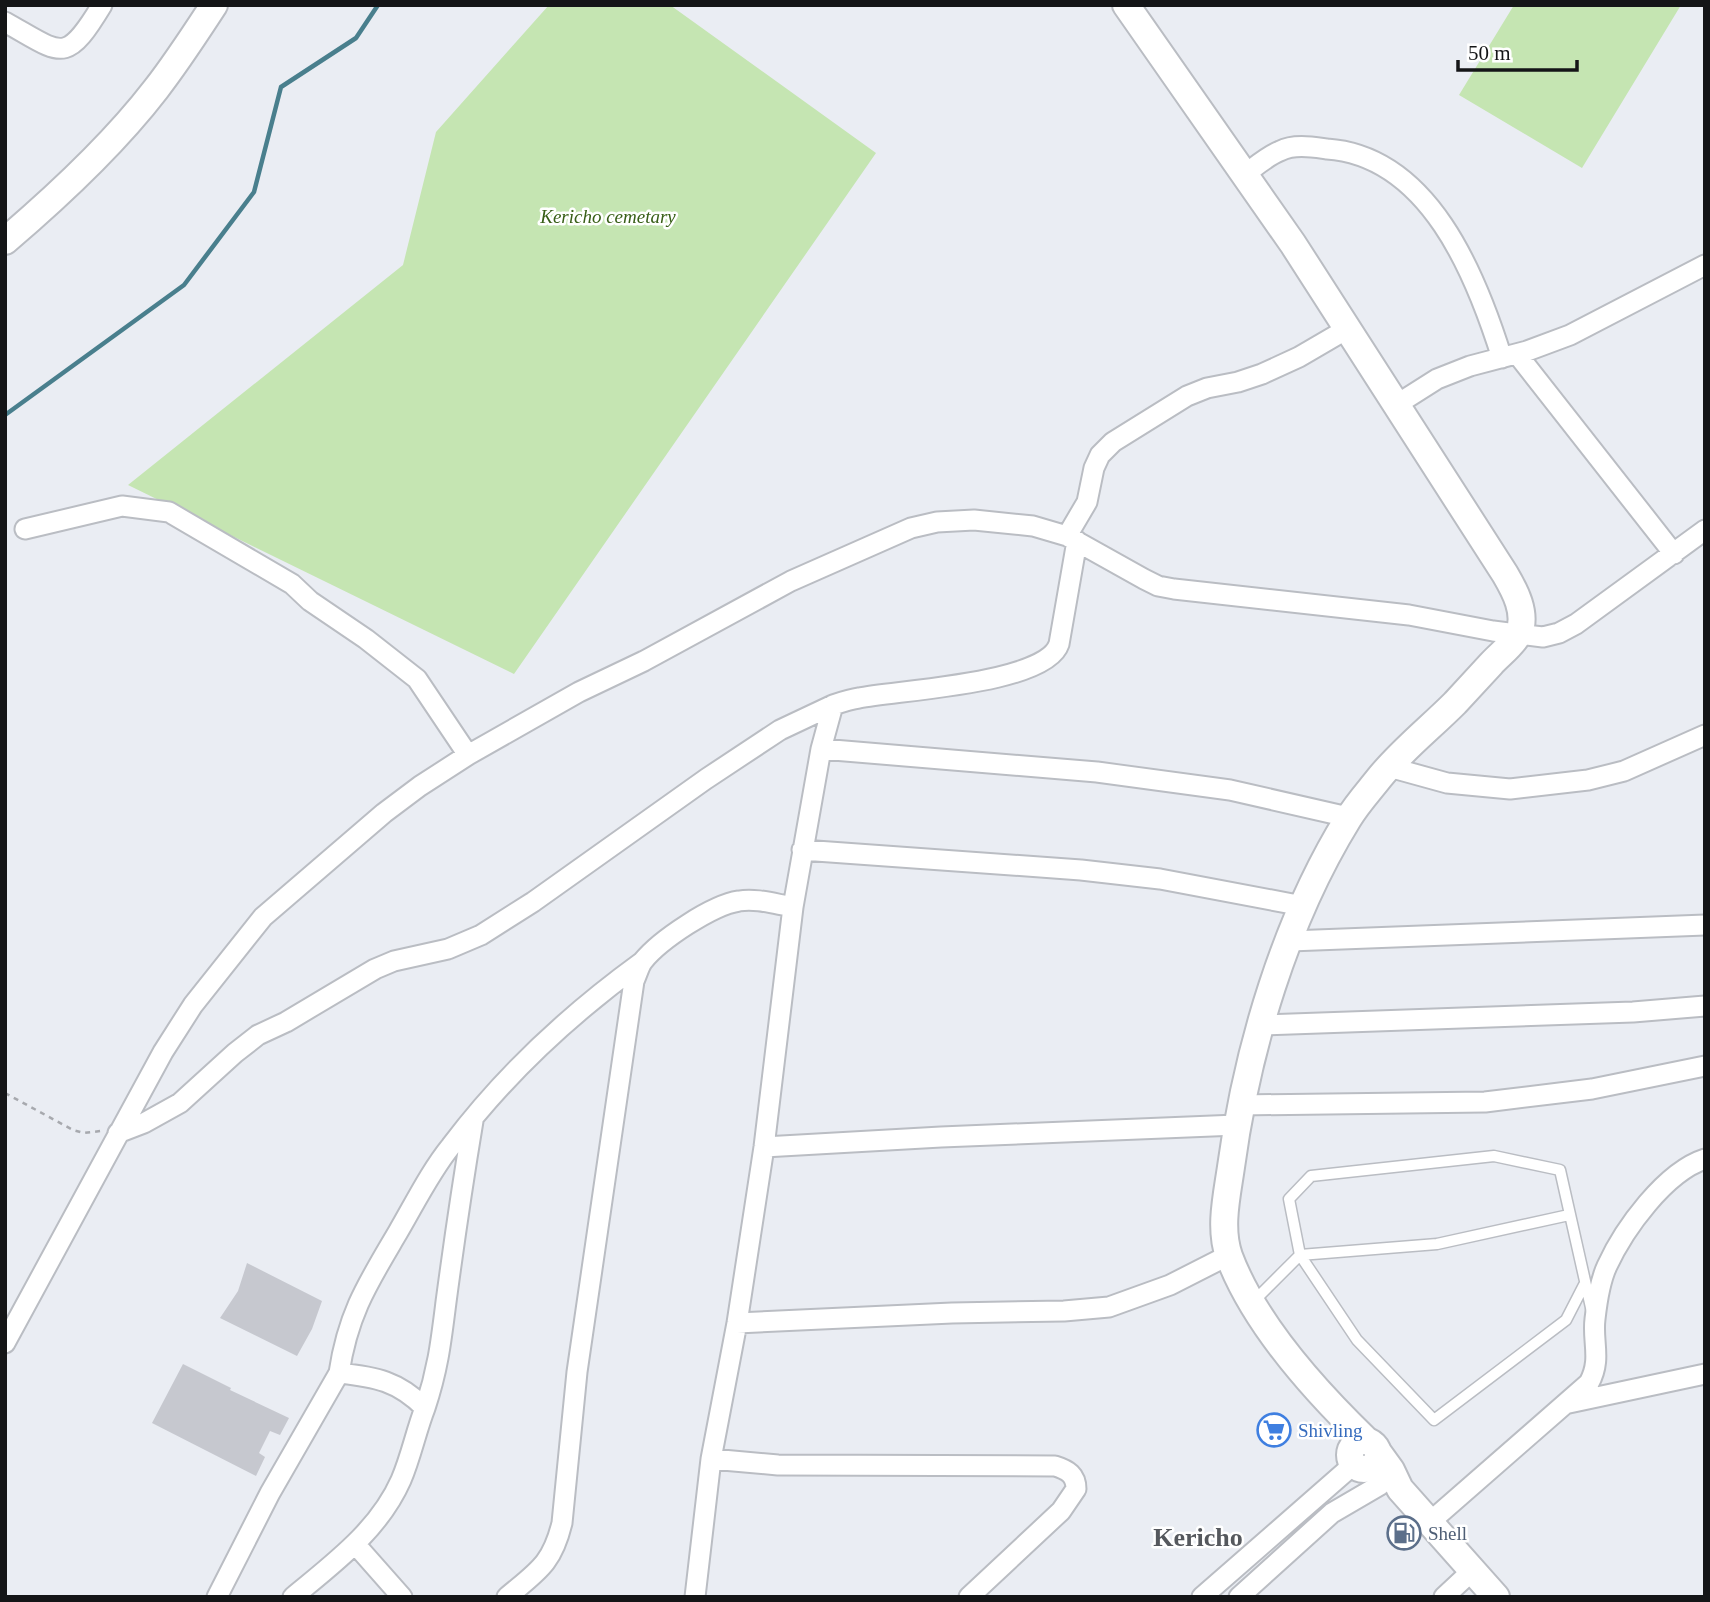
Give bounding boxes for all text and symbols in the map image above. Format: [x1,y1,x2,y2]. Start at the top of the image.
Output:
scale bar [1458,28,1577,72]
text: 50 m [1468,41,1511,65]
park label: Kericho cemetary [539,206,676,227]
supermarket icon: Shivling [1255,1411,1293,1449]
place label: Shivling [1298,1420,1363,1441]
fuel station icon: Shell [1385,1514,1423,1552]
district label: Kericho [1153,1523,1243,1552]
place label: Shell [1428,1523,1467,1544]

